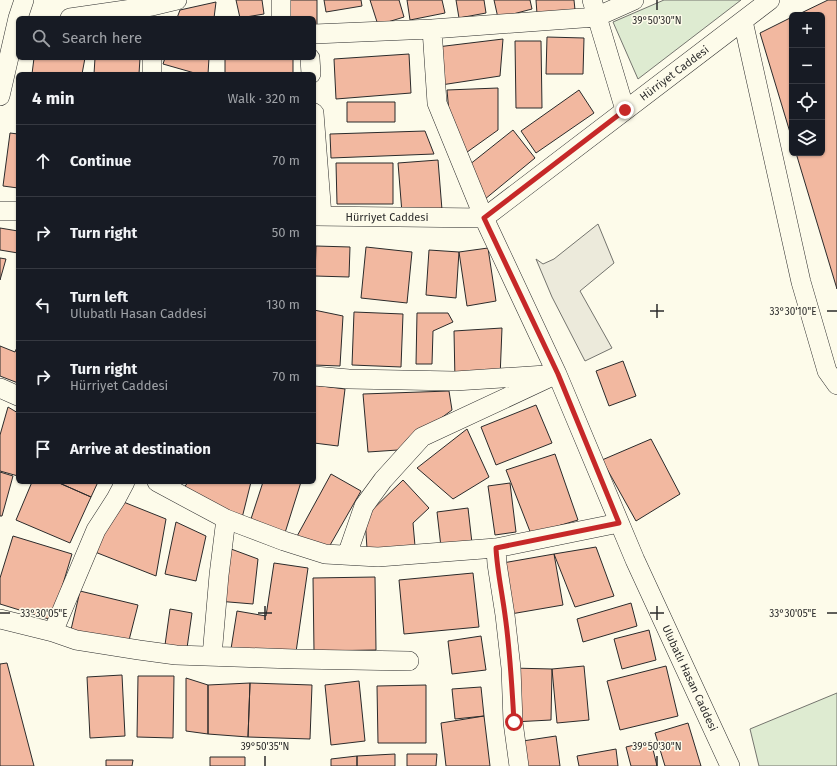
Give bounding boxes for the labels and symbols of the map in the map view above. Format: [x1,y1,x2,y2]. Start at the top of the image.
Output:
text: 39°50'30"N [632,15,682,27]
street label: Hürriyet Caddesi [637,43,711,104]
route end [616,101,634,119]
street label: Hürriyet Caddesi [345,211,429,224]
text: 33°30'10"E [769,306,817,318]
text: 33°30'05"E [20,608,68,620]
text: 33°30'05"E [769,608,817,620]
street label: Ulubatlı Hasan Caddesi [659,623,720,733]
route start [505,713,523,731]
text: 39°50'35"N [241,741,289,753]
text: 39°50'30"N [632,741,682,753]

